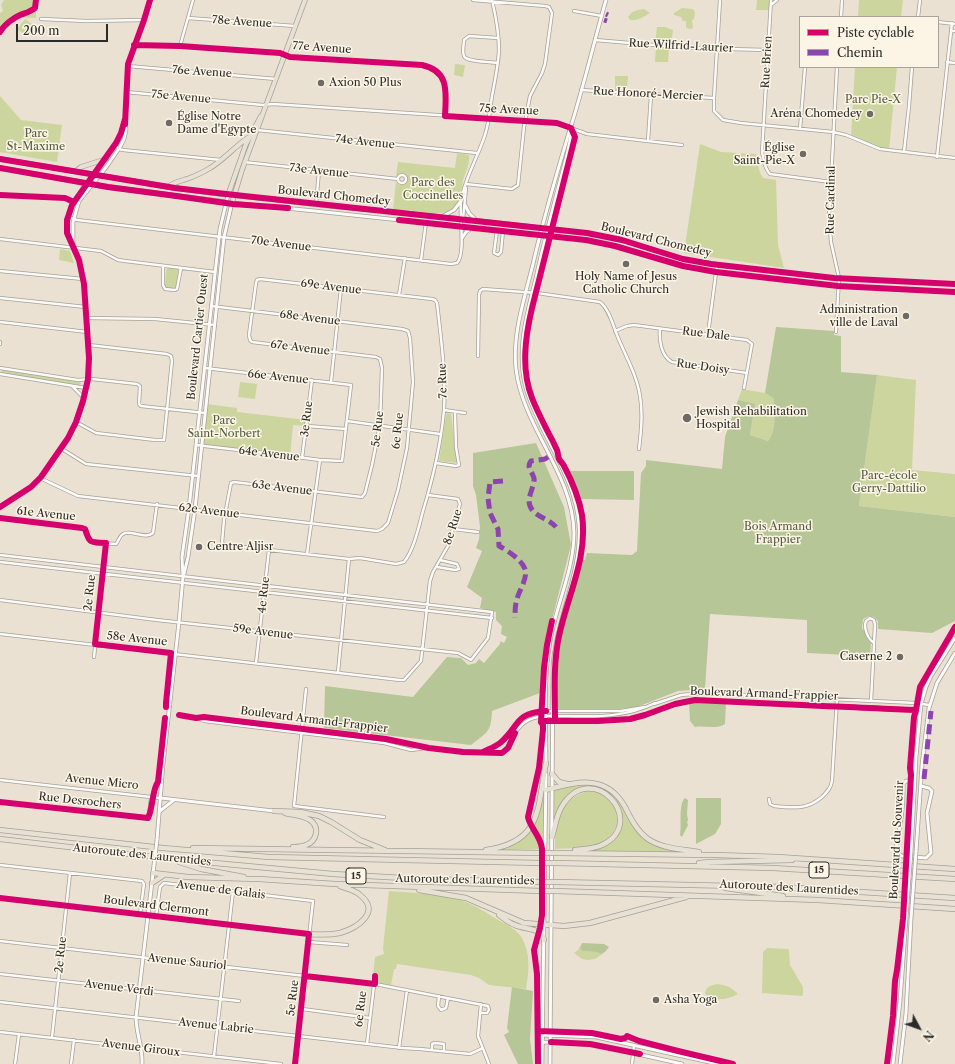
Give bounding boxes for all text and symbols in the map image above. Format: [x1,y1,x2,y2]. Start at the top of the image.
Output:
street label: 78e Avenue [212,13,272,31]
scale bar [18,16,110,42]
legend [799,16,939,68]
text: 200 m [23,23,60,38]
text: Piste cyclable [837,25,914,40]
street label: Rue Brien [759,35,775,89]
street label: Rue Wilfrid-Laurier [628,37,734,55]
street label: 77e Avenue [292,39,352,57]
text: Chemin [837,45,883,60]
street label: 76e Avenue [172,63,232,81]
place label: Axion 50 Plus [329,76,401,90]
marker: Axion 50 Plus [316,78,326,88]
street label: Rue Honoré-Mercier [593,85,703,103]
street label: 75e Avenue [151,88,211,106]
park label: Parc Pie-X [845,93,901,107]
street label: 75e Avenue [479,102,539,118]
place label: Aréna Chomedey [770,107,862,121]
marker: Aréna Chomedey [865,109,875,119]
place label: Église Notre Dame d'Egypte [177,110,256,136]
marker: Église Notre Dame d'Egypte [164,118,174,128]
park label: Parc St-Maxime [7,127,65,153]
street label: 74e Avenue [335,132,395,152]
place label: Église Saint-Pie-X [734,141,795,167]
marker: Église Saint-Pie-X [798,149,808,159]
street label: 73e Avenue [289,161,349,181]
street label: Rue Cardinal [824,166,838,234]
park label: Parc des Coccinelles [403,176,463,202]
street label: Boulevard Chomedey [277,184,391,208]
street label: Boulevard Chomedey [599,220,713,260]
street label: 70e Avenue [250,234,312,254]
marker: Holy Name of Jesus Catholic Church [621,259,631,269]
place label: Holy Name of Jesus Catholic Church [575,270,677,296]
street label: Boulevard Cartier Ouest [185,273,211,401]
street label: 69e Avenue [300,277,362,297]
place label: Administration ville de Laval [820,303,898,329]
street label: 68e Avenue [279,308,341,328]
marker: Administration ville de Laval [901,311,911,321]
street label: Rue Dale [681,325,731,343]
street label: 67e Avenue [269,338,331,358]
street label: Rue Doisy [675,357,731,377]
street label: 7e Rue [436,363,450,399]
street label: 66e Avenue [247,367,309,387]
street label: 3e Rue [298,400,316,438]
place label: Jewish Rehabilitation Hospital [696,405,807,431]
street label: 5e Rue [369,410,387,448]
street label: 6e Rue [390,412,406,450]
marker: Jewish Rehabilitation Hospital [681,412,693,424]
park label: Parc Saint-Norbert [188,414,260,440]
street label: 64e Avenue [238,444,300,464]
park label: Parc-école Gerry-Dattilio [852,469,926,495]
street label: 63e Avenue [251,478,313,498]
street label: 62e Avenue [178,501,240,521]
street label: 61e Avenue [16,504,76,524]
street label: 8e Rue [441,508,465,546]
park label: Bois Armand Frappier [744,520,812,546]
place label: Centre Aljisr [207,540,273,554]
marker: Centre Aljisr [194,542,204,552]
street label: 2e Rue [82,574,98,612]
street label: 4e Rue [256,576,272,614]
street label: 59e Avenue [232,622,294,642]
street label: 58e Avenue [106,629,168,649]
place label: Caserne 2 [840,650,892,664]
marker: Caserne 2 [895,652,905,662]
street label: Boulevard Armand-Frappier [690,685,838,703]
street label: Boulevard Armand-Frappier [239,704,389,736]
street label: Avenue Micro [65,772,139,792]
street label: Boulevard du Souvenir [887,780,907,900]
street label: Rue Desrochers [38,790,122,812]
street label: Autoroute des Laurentides [72,841,212,869]
road number: 15 [809,862,829,878]
road number: 15 [346,868,366,884]
street label: Autoroute des Laurentides [395,872,535,888]
street label: Avenue de Galais [176,878,266,902]
street label: Autoroute des Laurentides [719,878,859,898]
street label: Boulevard Clermont [102,893,210,919]
street label: 2e Rue [53,936,69,974]
street label: Avenue Sauriol [147,951,227,973]
street label: Avenue Verdi [84,977,154,999]
street label: 5e Rue [284,979,302,1017]
street label: 6e Rue [352,990,370,1028]
place label: Asha Yoga [664,993,717,1007]
marker: Asha Yoga [651,995,661,1005]
north arrow [899,1008,939,1048]
street label: Avenue Labrie [178,1015,254,1037]
text: N [920,1028,936,1044]
street label: Avenue Giroux [101,1037,181,1059]

